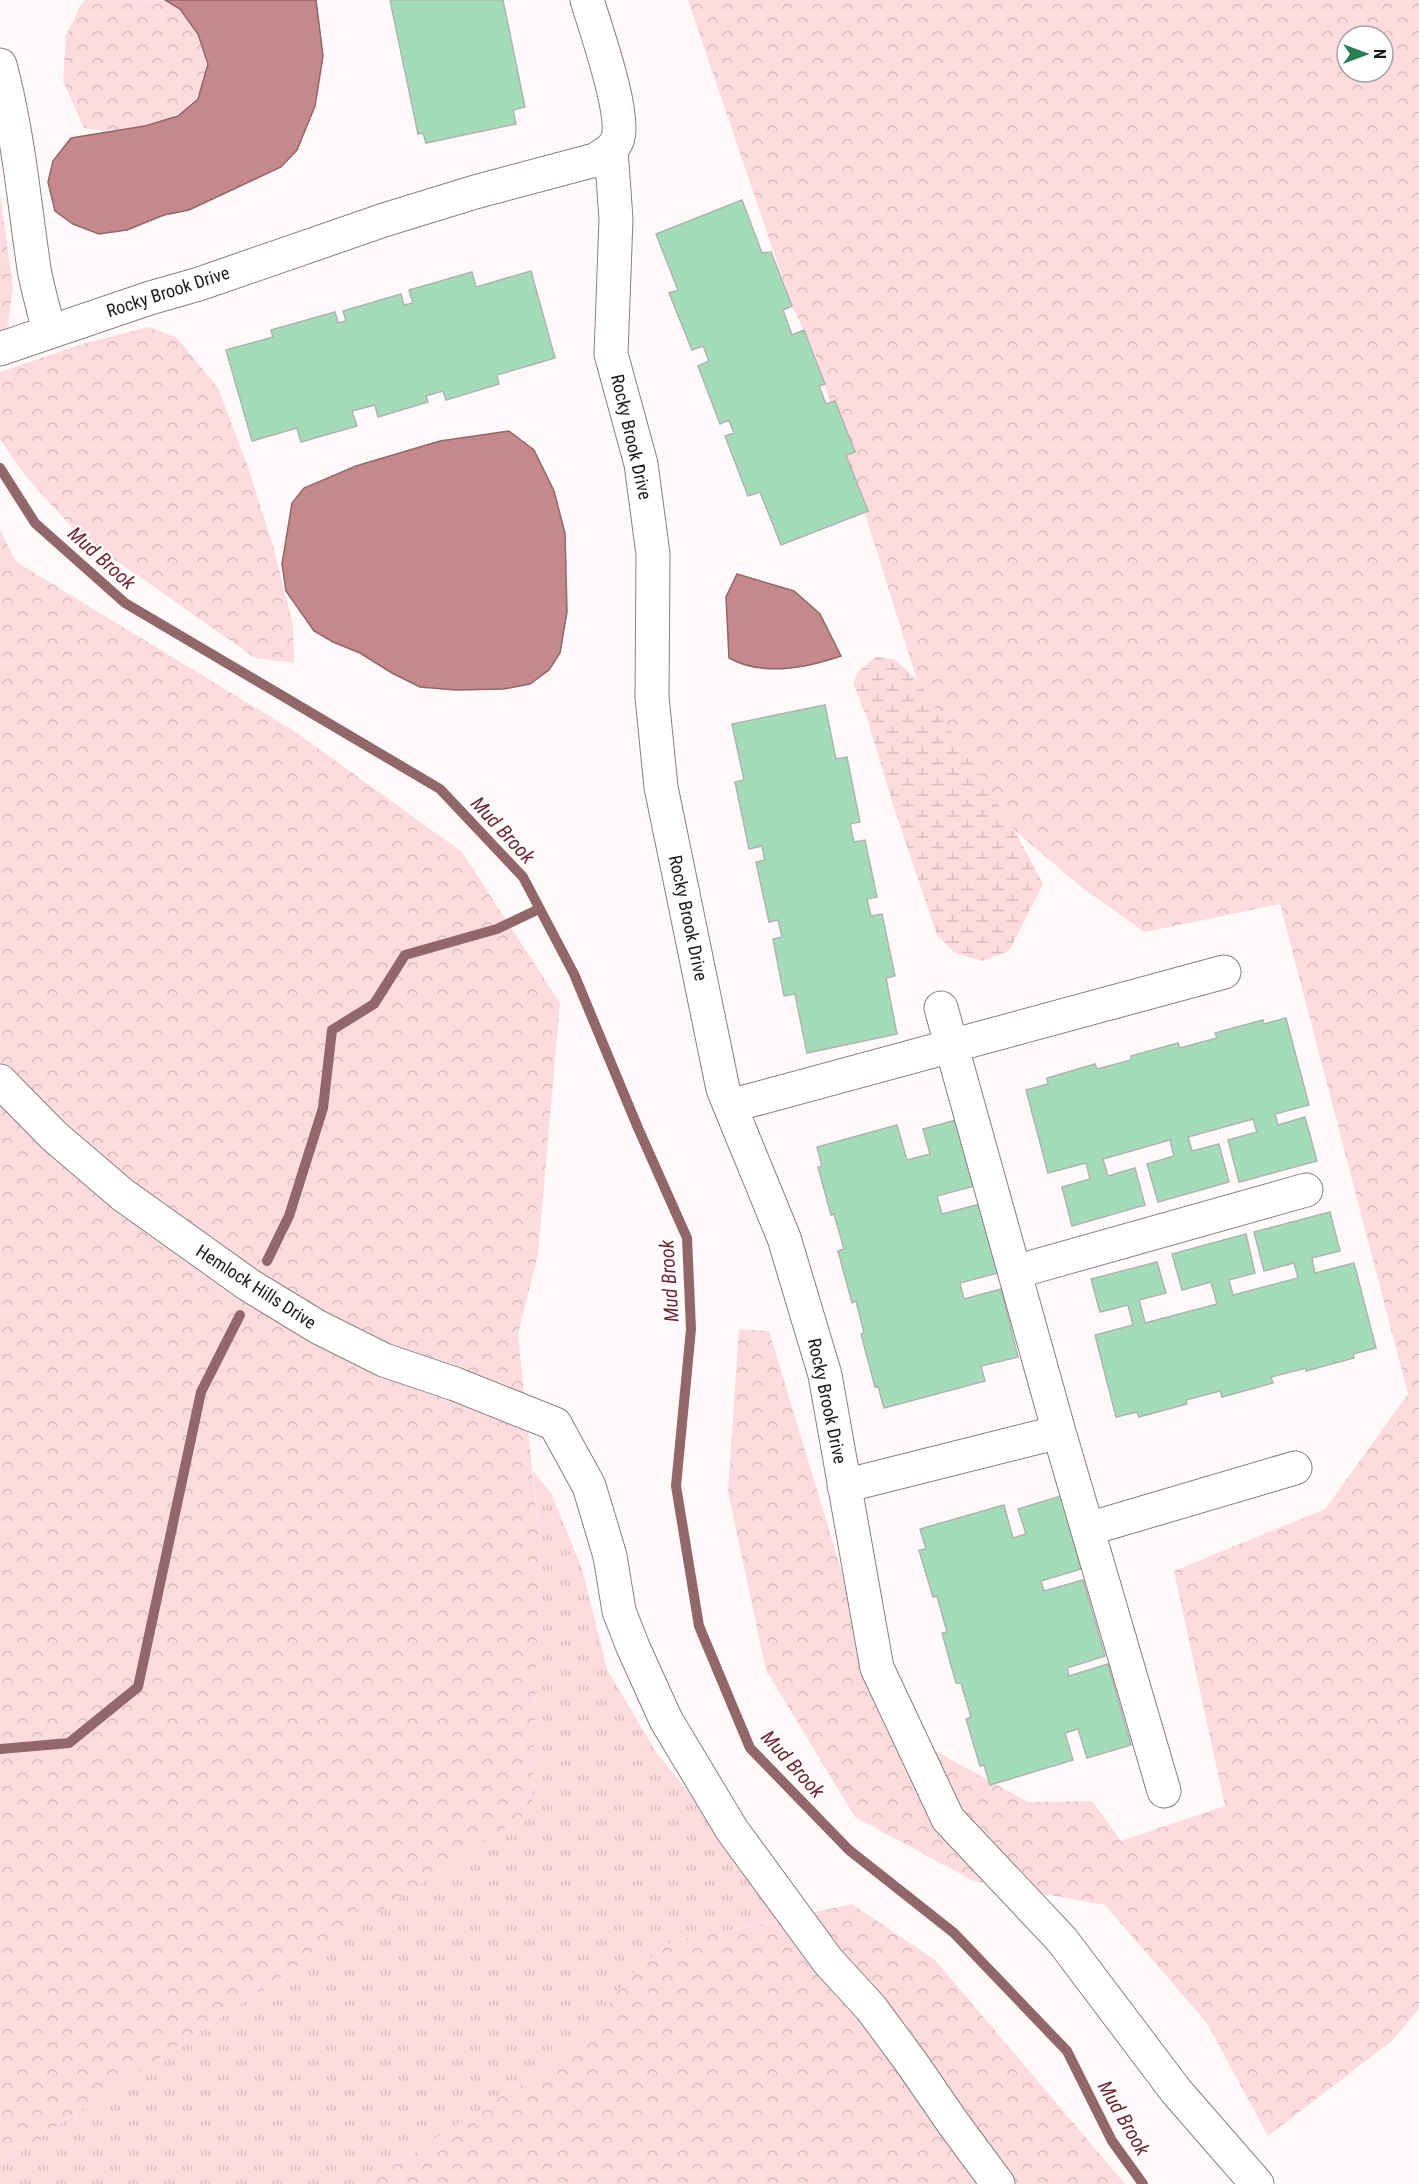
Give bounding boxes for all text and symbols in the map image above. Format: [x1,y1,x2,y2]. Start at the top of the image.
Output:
north arrow [1335,24,1395,84]
text: N [1370,49,1389,59]
street label: Rocky Brook Drive [104,262,232,321]
street label: Rocky Brook Drive [607,372,656,502]
water label: Mud Brook [63,521,142,595]
water label: Mud Brook [466,792,541,869]
street label: Rocky Brook Drive [665,853,712,983]
water label: Mud Brook [654,1238,684,1323]
street label: Hemlock Hills Drive [192,1240,320,1333]
street label: Rocky Brook Drive [804,1336,851,1466]
water label: Mud Brook [756,1725,830,1804]
water label: Mud Brook [1093,2076,1156,2161]

